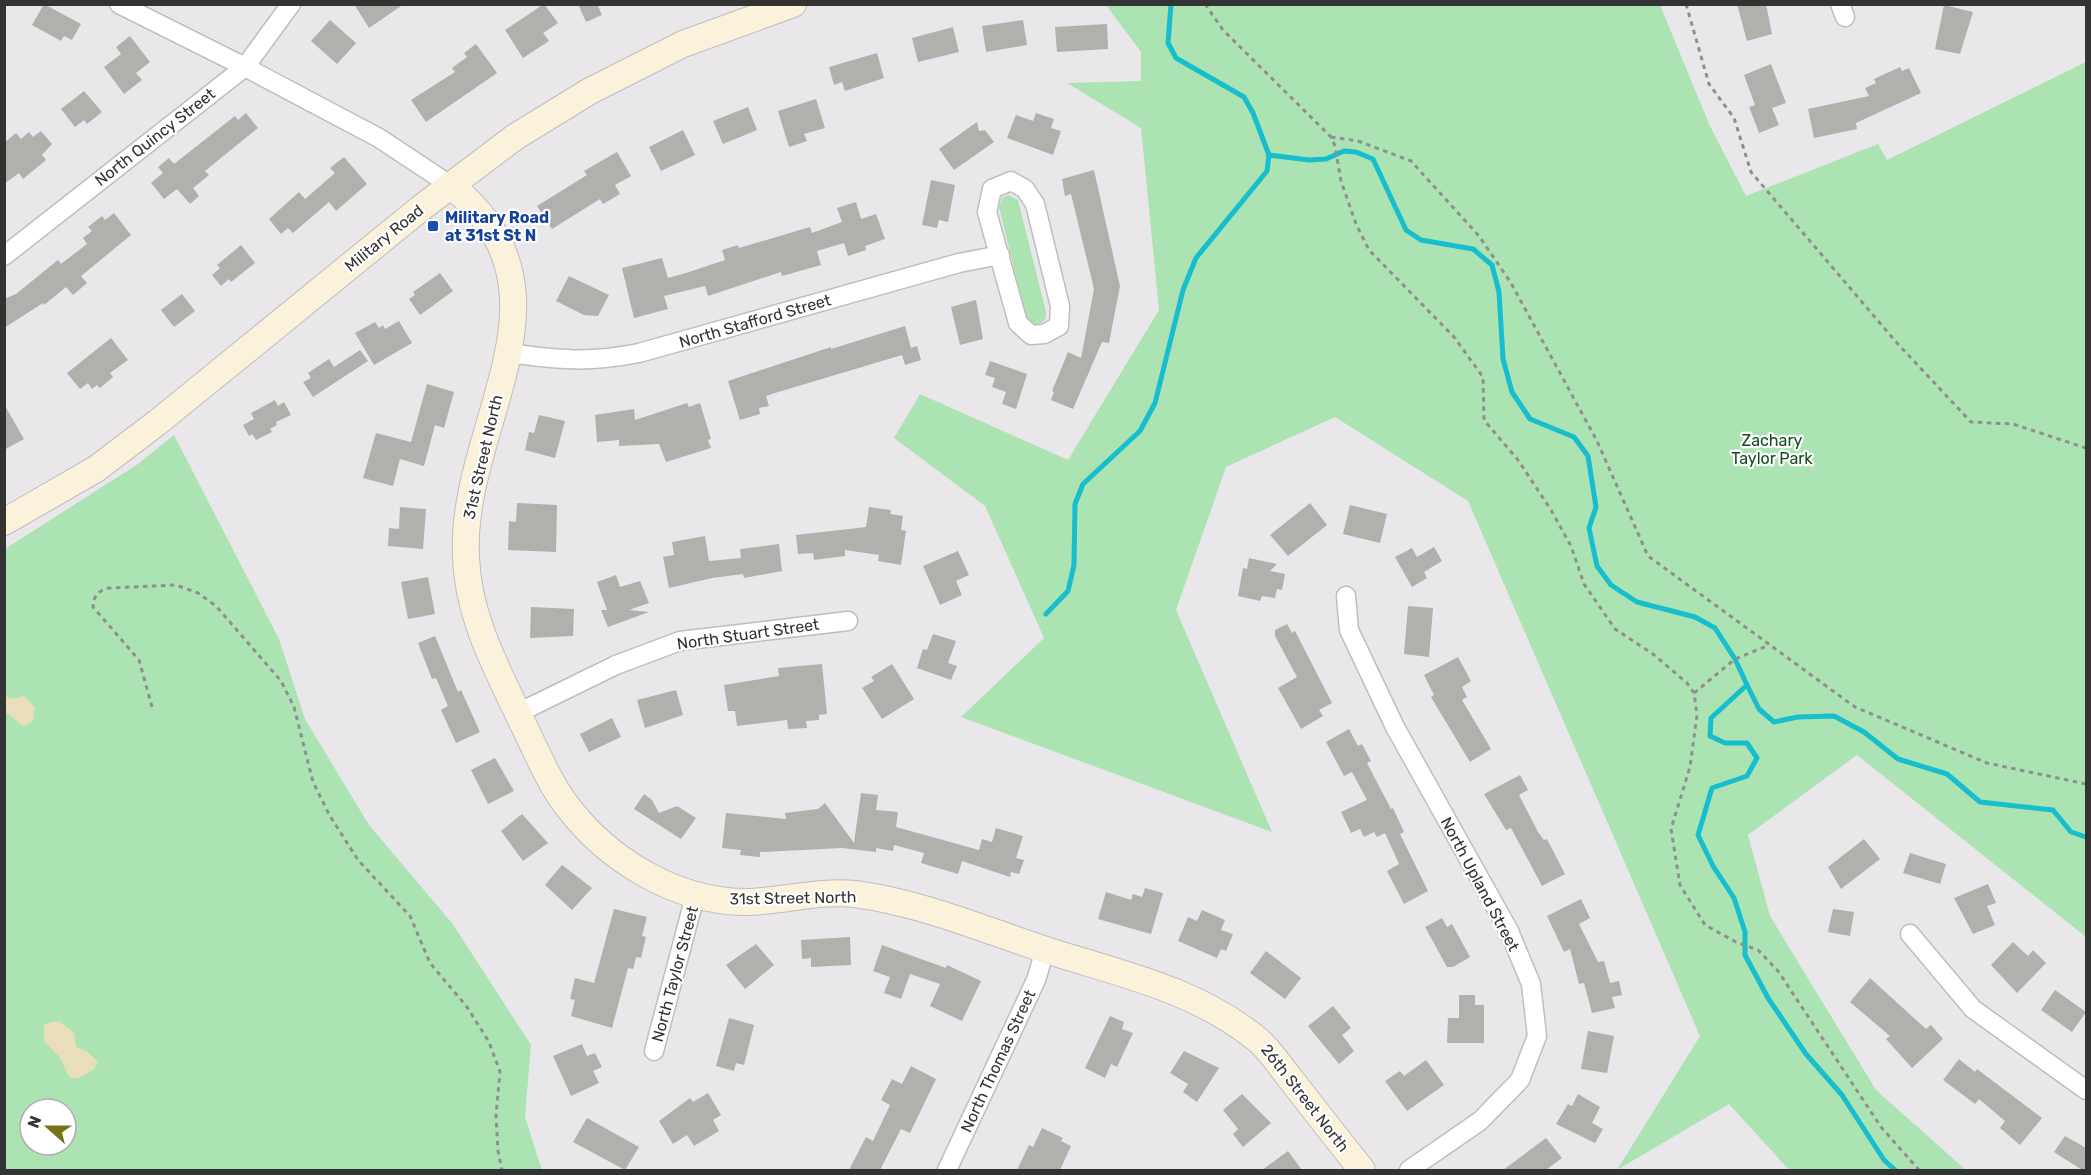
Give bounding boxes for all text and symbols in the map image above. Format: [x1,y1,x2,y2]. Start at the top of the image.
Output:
street label: North Quincy Street [91,84,219,190]
street label: Military Road [341,200,427,276]
place label: Military Road at 31st St N [445,208,549,245]
marker: Military Road at 31st St N [426,219,440,233]
street label: North Stafford Street [677,290,833,352]
street label: 31st Street North [459,393,507,521]
park label: Zachary Taylor Park [1731,431,1813,468]
street label: North Stuart Street [676,615,820,653]
street label: North Upland Street [1437,814,1523,954]
street label: 31st Street North [729,887,857,909]
street label: North Taylor Street [648,904,702,1044]
street label: North Thomas Street [957,987,1039,1135]
street label: 26th Street North [1257,1040,1353,1156]
north arrow [18,1097,78,1157]
text: N [24,1113,45,1131]

